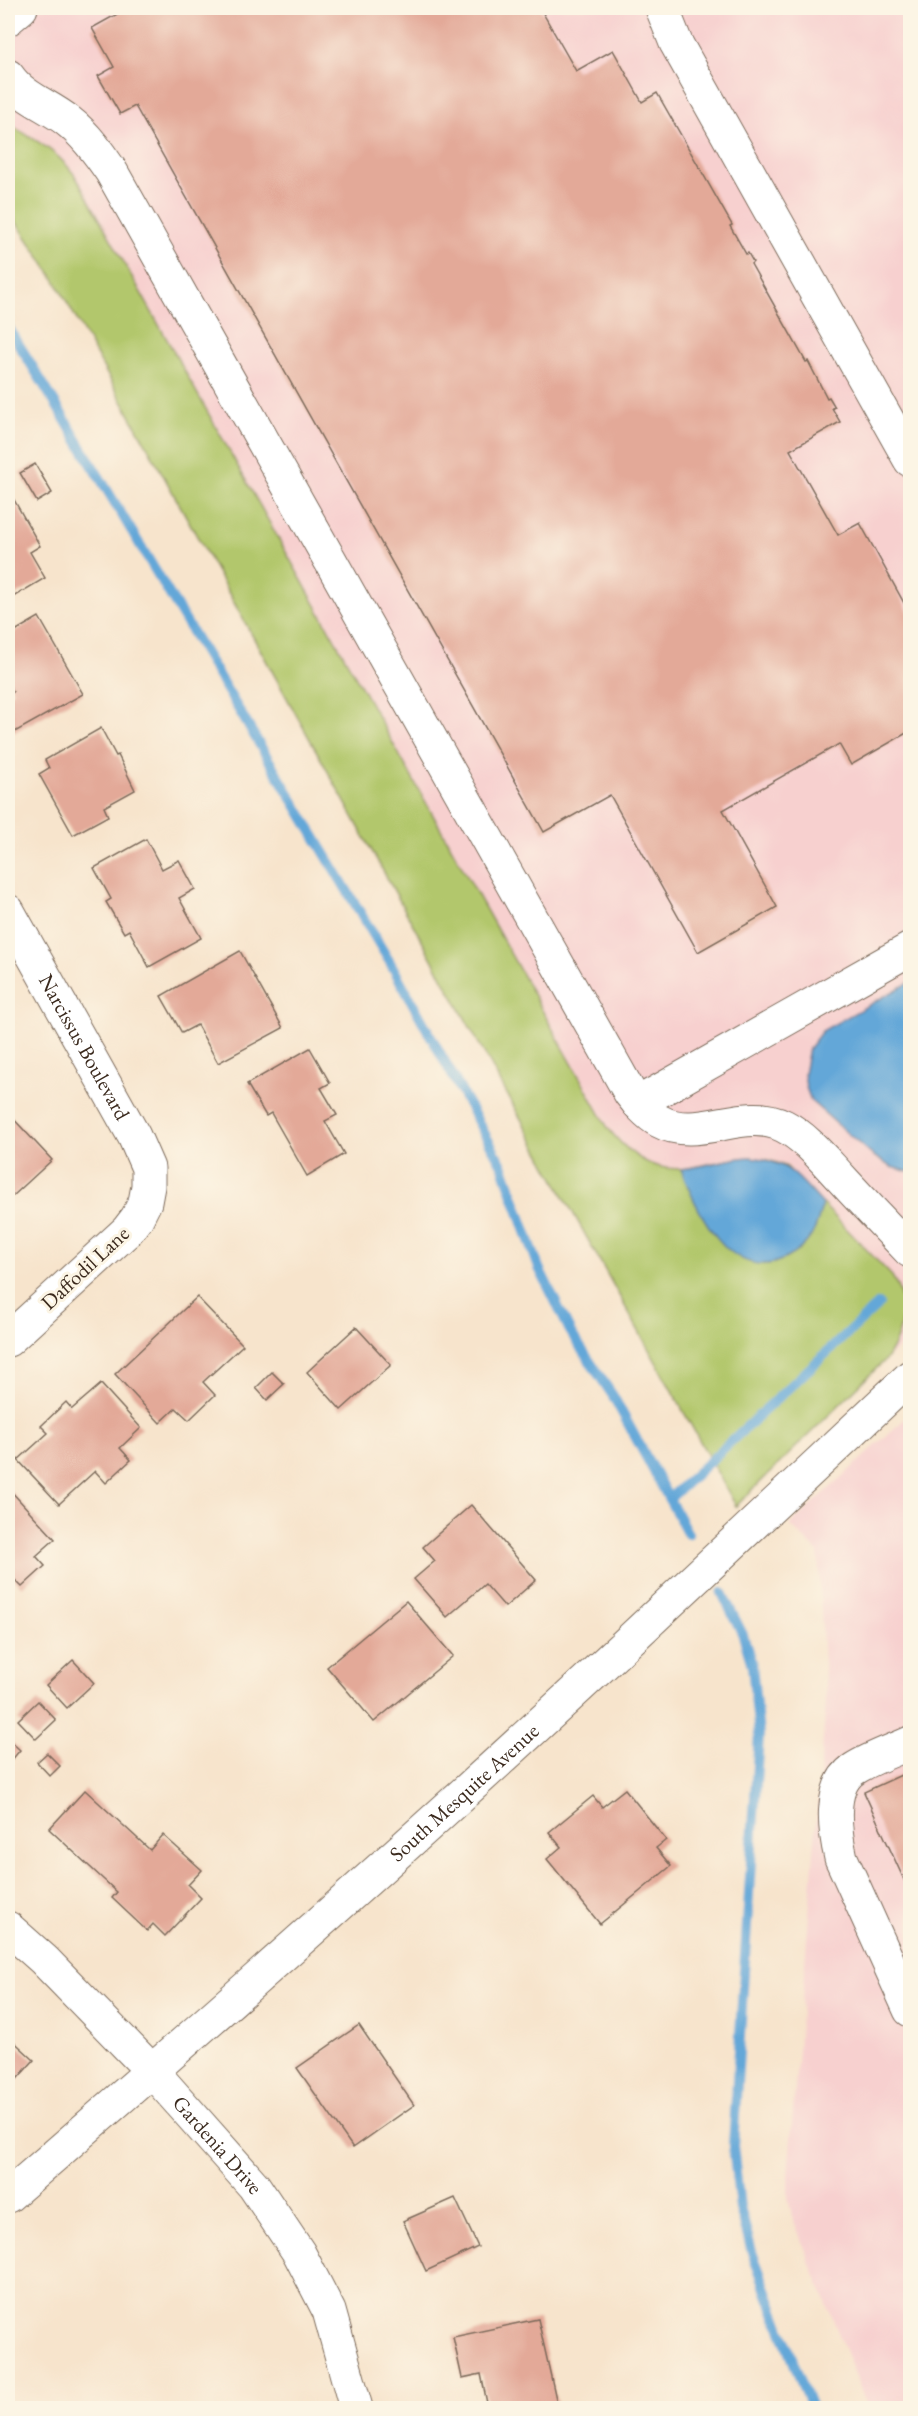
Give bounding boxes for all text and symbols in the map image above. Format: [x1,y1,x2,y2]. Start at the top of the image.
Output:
street label: Narcissus Boulevard [33,969,137,1125]
street label: Daffodil Lane [35,1220,134,1315]
street label: South Mesquite Avenue [383,1717,544,1867]
street label: Gardenia Drive [167,2090,269,2199]

